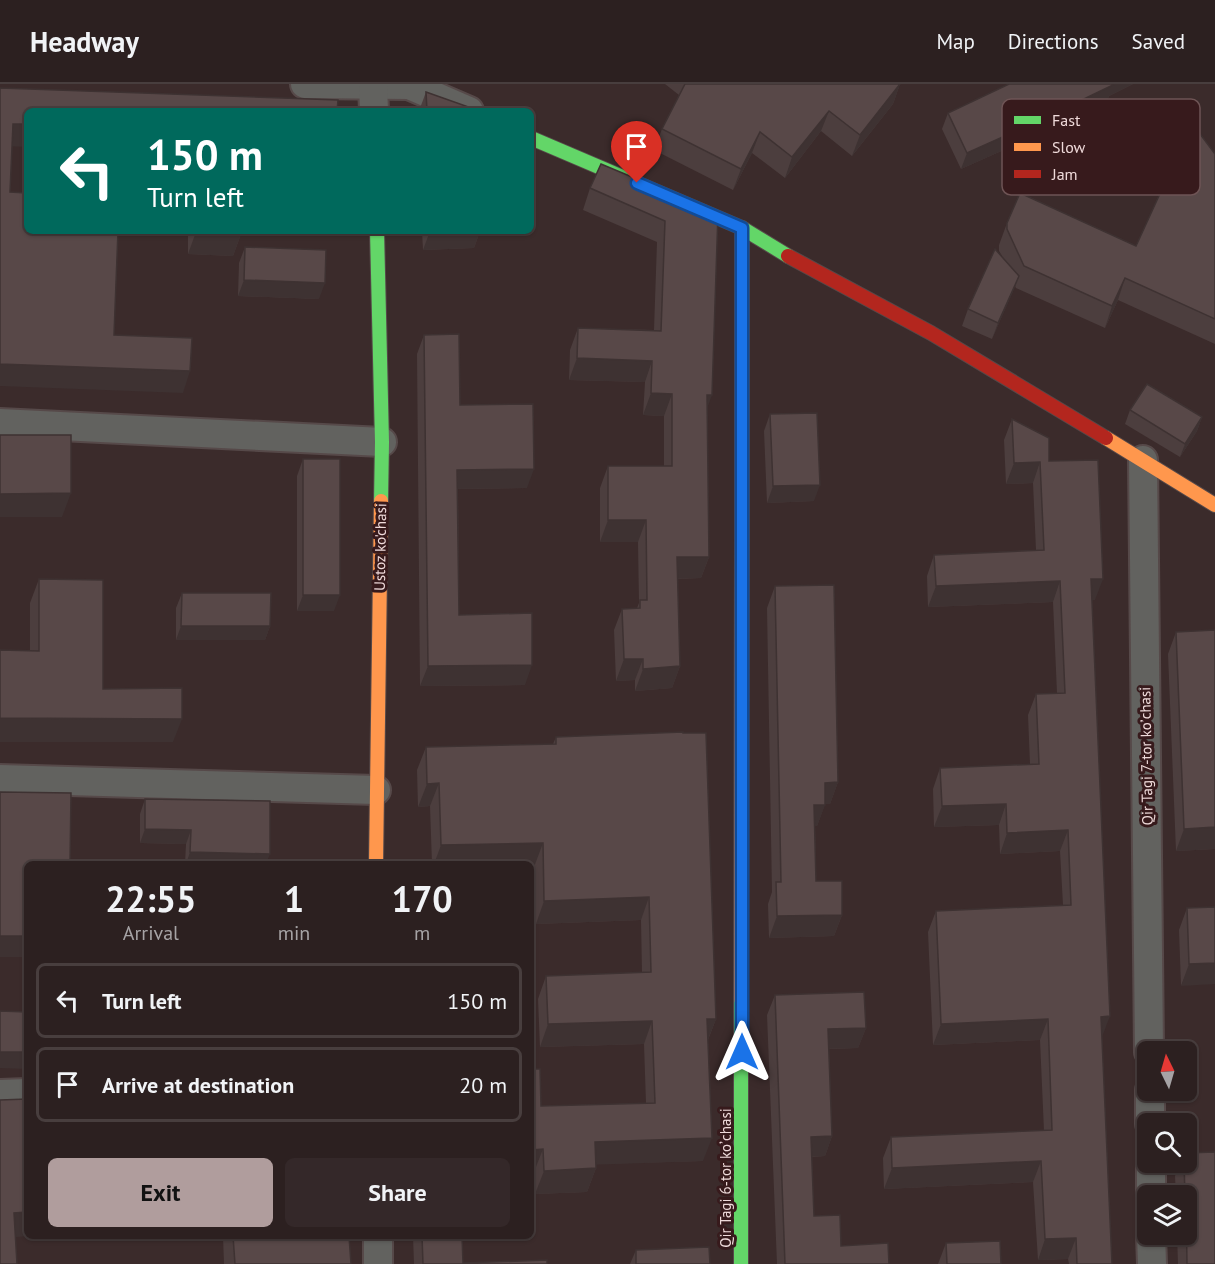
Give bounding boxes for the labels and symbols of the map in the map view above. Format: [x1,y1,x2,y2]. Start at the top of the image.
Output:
legend [1002,99,1200,195]
text: Fast [1052,110,1081,130]
pin [611,121,662,183]
text: Slow [1052,137,1086,157]
text: Jam [1051,164,1078,184]
street label: Ustoz ko'chasi [370,503,390,591]
street label: Qir Tagi 7-tor koʼchasi [1135,687,1157,825]
position arrow [710,1020,774,1084]
north arrow [1137,1041,1197,1101]
street label: Qir Tagi 6-tor koʼchasi [716,1108,735,1248]

